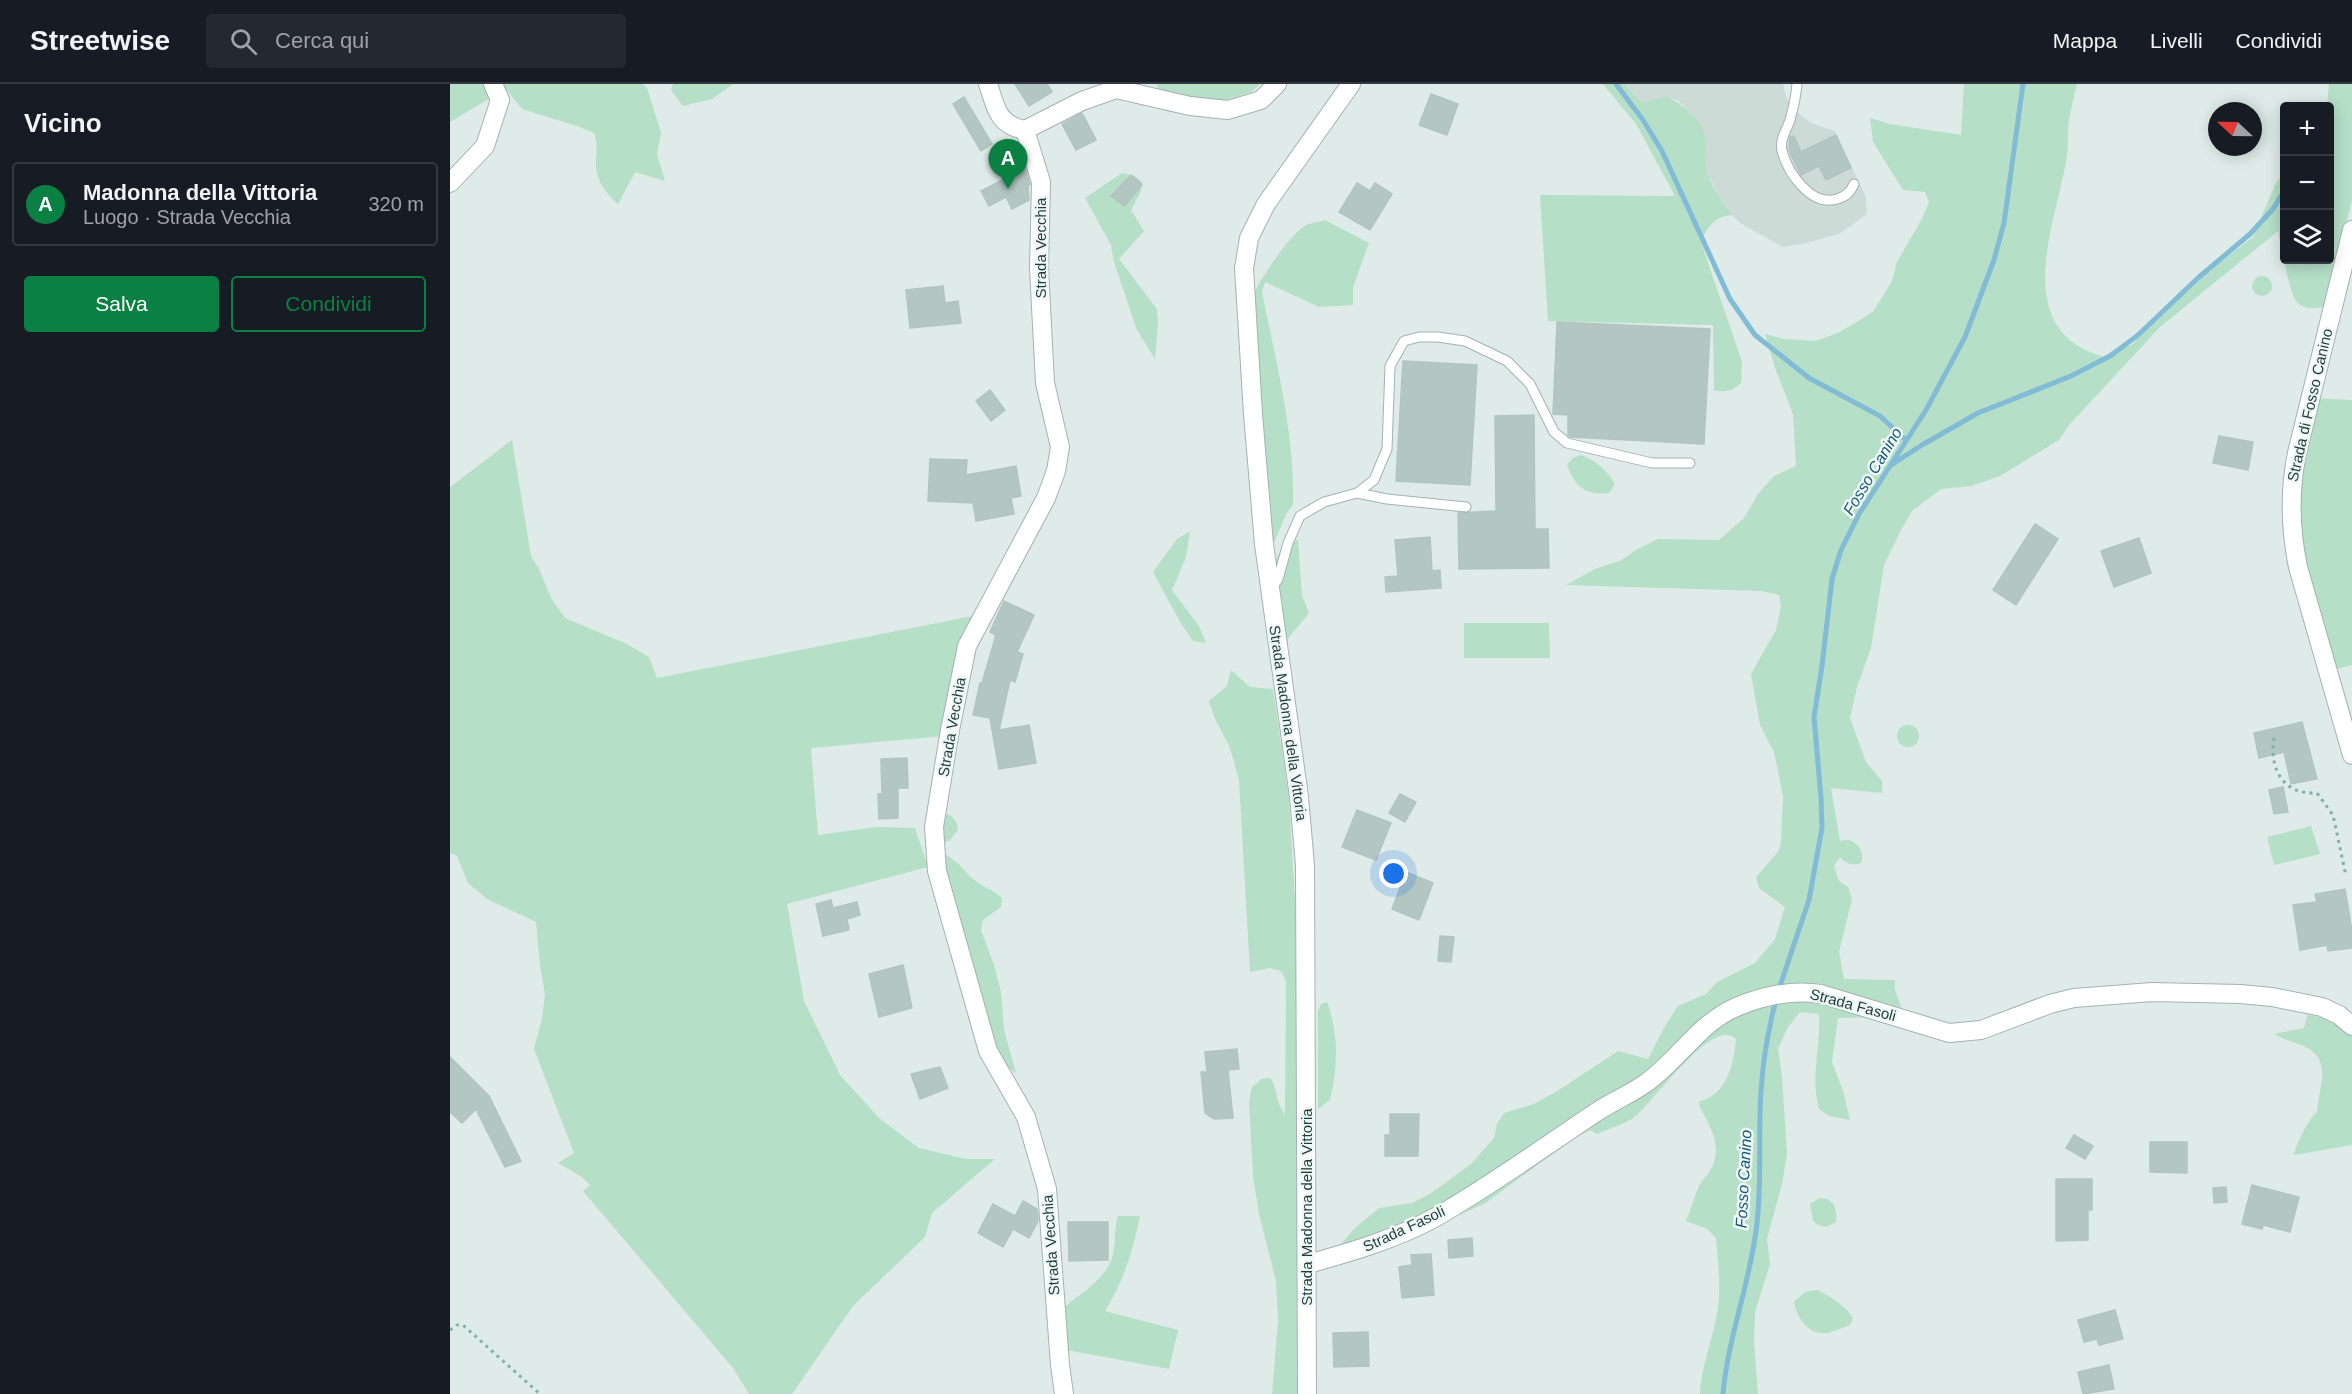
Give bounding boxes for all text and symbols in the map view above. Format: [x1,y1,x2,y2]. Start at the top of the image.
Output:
search box [206,14,626,68]
text: Streetwise [30,25,170,56]
icon: search [227,25,260,58]
text: Cerca qui [275,28,369,53]
text: Mappa [2053,29,2117,52]
text: Livelli [2150,29,2203,52]
text: Condividi [2236,29,2322,52]
north arrow [2208,102,2262,156]
map controls [2280,102,2334,264]
button: + [2280,102,2334,156]
text: Vicino [24,108,102,138]
pin: A [988,140,1028,189]
button: − [2280,156,2334,210]
text: Madonna della Vittoria [83,180,317,205]
text: A [38,193,53,215]
text: 320 m [368,193,424,215]
street label: Strada Vecchia [1032,197,1049,298]
text: Luogo · Strada Vecchia [83,206,291,228]
button: layers [2280,210,2334,264]
button: Salva [24,276,219,332]
button: Condividi [231,276,426,332]
street label: Strada di Fosso Canino [2284,327,2335,483]
water label: Fosso Canino [1840,424,1905,518]
street label: Strada Madonna della Vittoria [1266,624,1311,822]
street label: Strada Vecchia [934,675,969,778]
your location [1379,859,1408,888]
street label: Strada Fasoli [1808,985,1898,1024]
street label: Strada Madonna della Vittoria [1298,1108,1315,1306]
water label: Fosso Canino [1732,1129,1755,1229]
street label: Strada Vecchia [1038,1193,1062,1296]
street label: Strada Fasoli [1360,1202,1447,1255]

